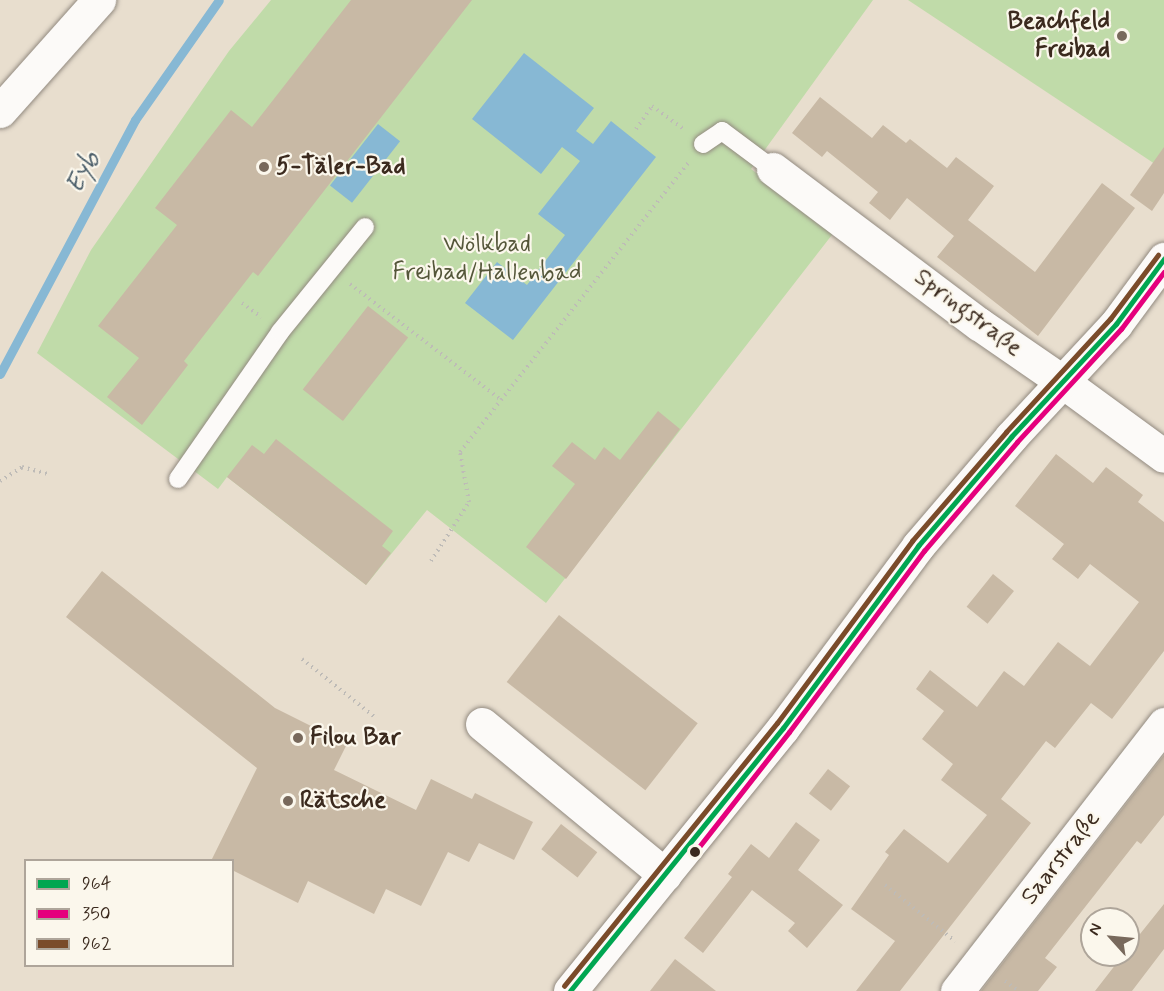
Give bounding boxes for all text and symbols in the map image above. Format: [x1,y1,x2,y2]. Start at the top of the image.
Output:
place label: Beachfeld Freibad [1008,8,1110,64]
marker: Beachfeld Freibad [1115,29,1129,43]
water label: Eyb [60,147,108,199]
place label: 5-Täler-Bad [276,153,405,181]
marker: 5-Täler-Bad [257,160,271,174]
park label: Wölkbad Freibad/Hallenbad [393,231,581,287]
street label: Springstraße [908,263,1028,363]
place label: Filou Bar [310,724,401,752]
marker: Filou Bar [291,731,305,745]
place label: Rätsche [300,787,386,815]
marker: Rätsche [281,794,295,808]
street label: Saarstraße [1015,805,1107,911]
unlabelled marker [689,846,701,858]
legend [24,859,234,967]
text: 964 [82,872,111,896]
text: 350 [82,902,111,926]
north arrow [1080,907,1140,967]
text: N [1084,920,1107,939]
text: 962 [82,932,112,956]

